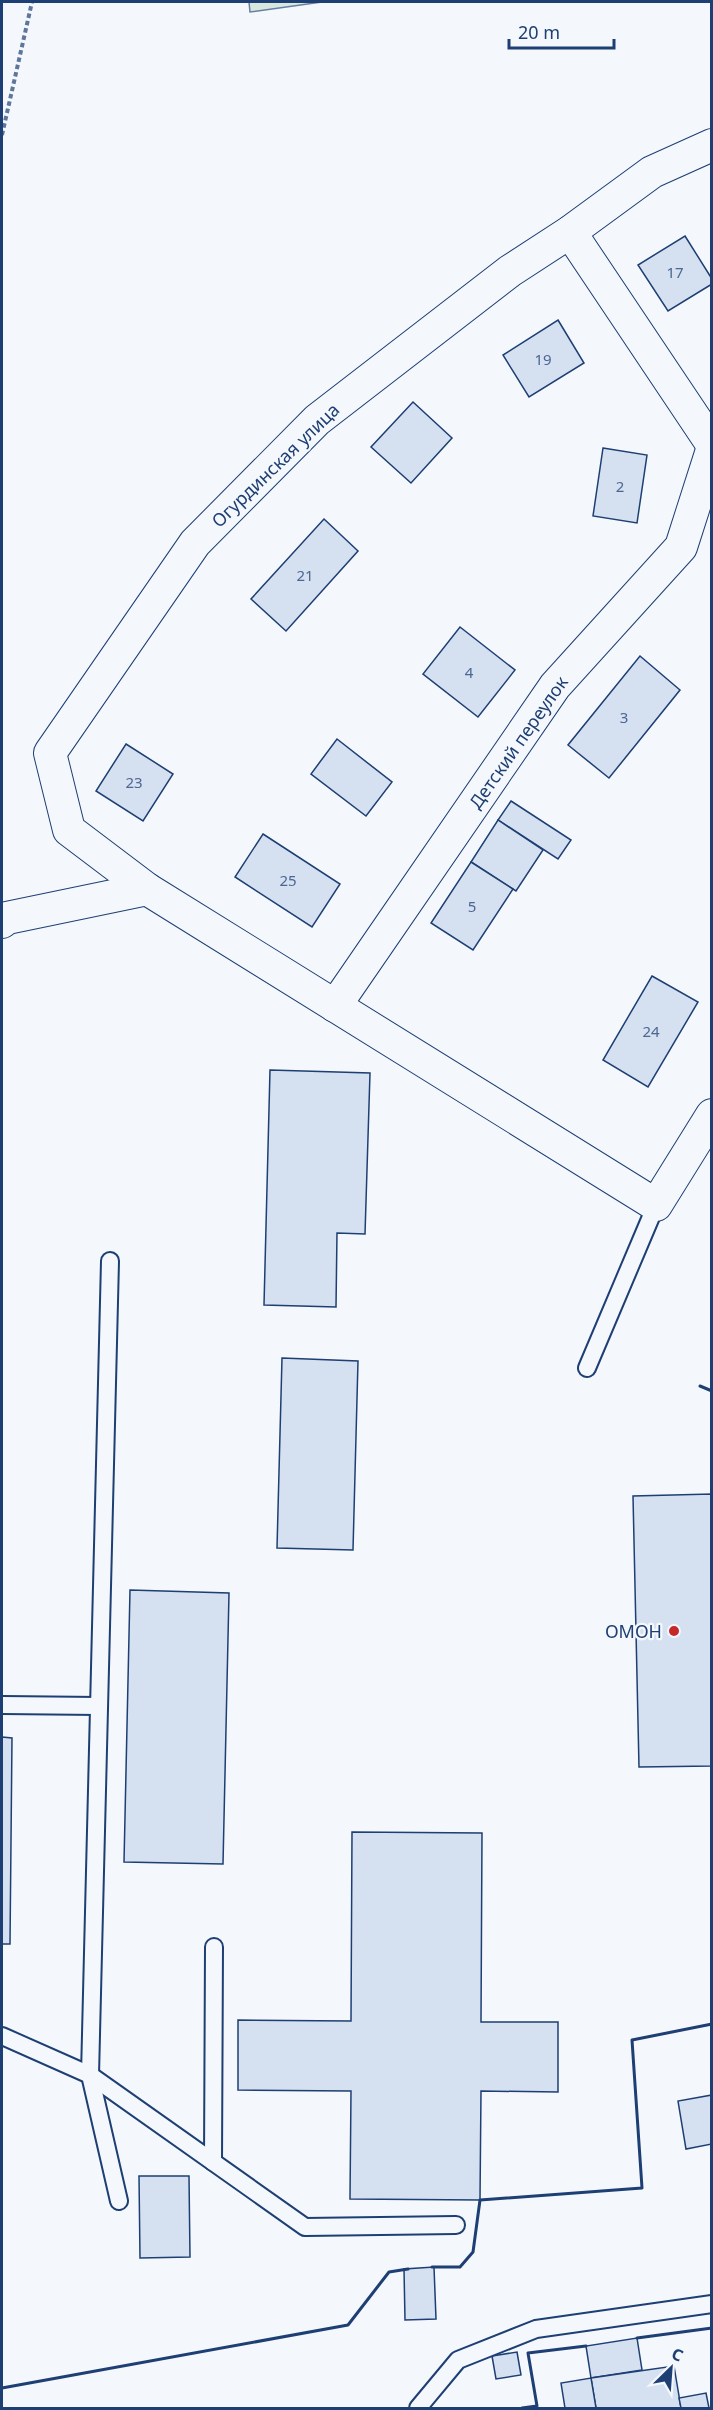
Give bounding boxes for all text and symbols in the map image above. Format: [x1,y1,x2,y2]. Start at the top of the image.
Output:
scale bar [509,12,614,50]
text: 20 m [518,20,560,44]
house number: 17 [666,262,684,282]
house number: 19 [534,349,552,369]
street label: Огурдинская улица [206,398,344,532]
house number: 2 [616,476,624,496]
house number: 21 [296,565,314,585]
house number: 4 [465,662,474,682]
street label: Детский переулок [463,671,573,813]
house number: 3 [620,707,628,727]
house number: 23 [125,772,143,792]
house number: 25 [279,870,297,890]
house number: 5 [468,896,476,916]
house number: 24 [642,1021,660,1041]
place label: ОМОН [605,1619,662,1643]
marker: ОМОН [667,1624,681,1638]
north arrow [641,2338,701,2398]
text: С [668,2342,687,2367]

